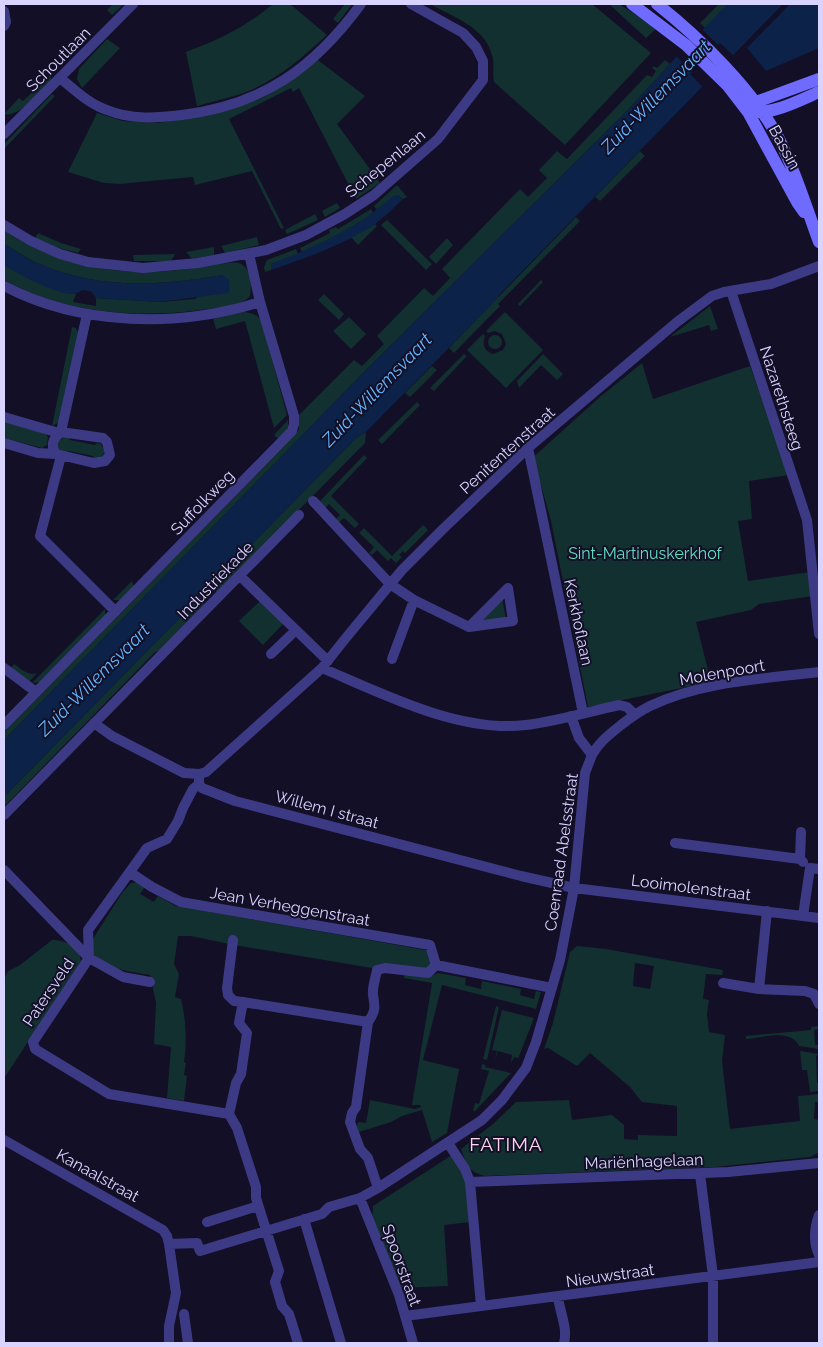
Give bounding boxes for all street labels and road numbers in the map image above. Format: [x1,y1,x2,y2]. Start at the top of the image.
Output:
street label: Schoutlaan [22,23,95,96]
street label: Bassin [765,122,804,173]
street label: Schepenlaan [342,126,429,201]
street label: Nazarethsteeg [756,344,807,453]
street label: Penitentenstraat [456,402,559,498]
street label: Suffolkweg [167,466,238,539]
street label: Industriekade [173,537,257,623]
street label: Kerkhoflaan [560,577,597,667]
street label: Molenpoort [678,656,767,689]
street label: Coenraad Abelsstraat [541,771,582,932]
street label: Willem I straat [273,787,381,833]
street label: Looimolenstraat [630,871,752,904]
street label: Jean Verheggenstraat [209,883,372,930]
street label: Patersveld [19,955,78,1030]
street label: Kanaalstraat [53,1145,143,1206]
street label: Mariënhagelaan [584,1150,704,1173]
street label: Spoorstraat [378,1222,425,1309]
street label: Nieuwstraat [565,1260,656,1291]

